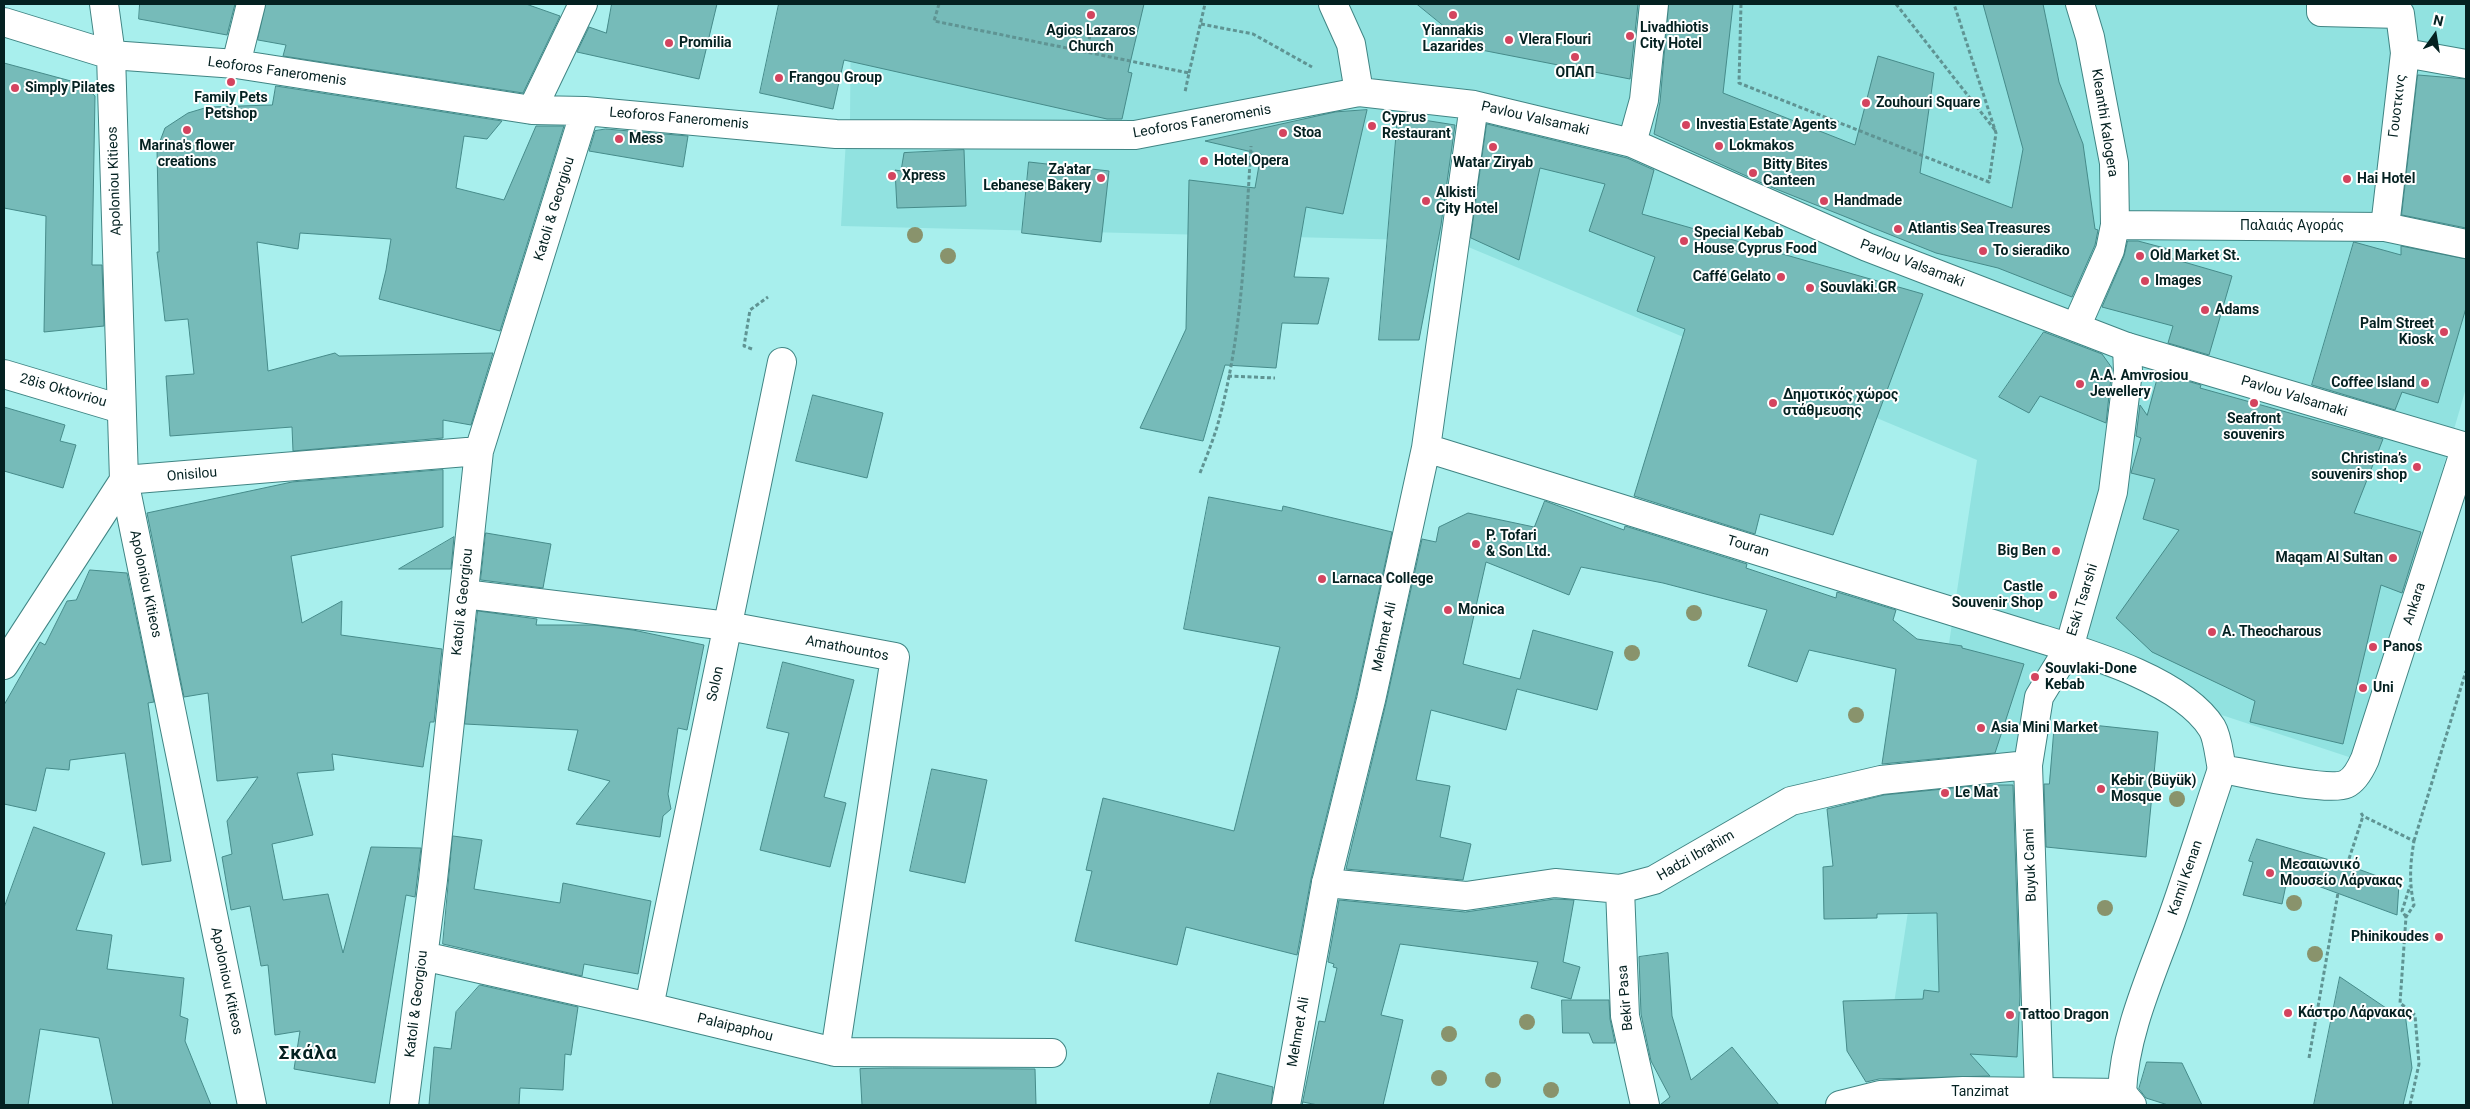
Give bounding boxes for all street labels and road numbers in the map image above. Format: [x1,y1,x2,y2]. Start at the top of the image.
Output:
street label: Leoforos Faneromenis [207,54,347,90]
street label: Kleanthi Kalogera [2087,68,2121,178]
street label: Γουοτκινς [2386,73,2410,139]
street label: Pavlou Valsamaki [1479,98,1591,140]
street label: Leoforos Faneromenis [1132,102,1272,142]
street label: Leoforos Faneromenis [609,105,749,133]
street label: Apoloniou Kitieos [105,126,125,236]
street label: Katoli & Georgiou [531,155,579,263]
street label: Παλαιάς Αγοράς [2240,218,2344,234]
street label: Pavlou Valsamaki [1857,236,1967,292]
street label: 28is Oktovriou [18,371,108,411]
street label: Pavlou Valsamaki [2239,373,2349,421]
street label: Onisilou [166,464,218,486]
street label: Apoloniou Kitieos [125,529,165,639]
street label: Touran [1725,533,1771,561]
street label: Katoli & Georgiou [449,548,477,656]
street label: Eski Tsarshi [2064,562,2102,638]
street label: Ankara [2400,581,2430,627]
street label: Mehmet Ali [1369,601,1401,673]
street label: Amathountos [804,633,890,665]
street label: Solon [704,665,728,703]
street label: Hadzi Ibrahim [1654,827,1738,885]
street label: Buyuk Cami [2021,828,2041,902]
street label: Kamil Kenan [2165,838,2207,918]
street label: Apoloniou Kitieos [206,926,246,1036]
street label: Katoli & Georgiou [402,949,432,1059]
street label: Bekir Pasa [1615,964,1637,1032]
street label: Mehmet Ali [1285,996,1313,1068]
street label: Palaipaphou [695,1010,775,1046]
street label: Tanzimat [1951,1084,2009,1100]

